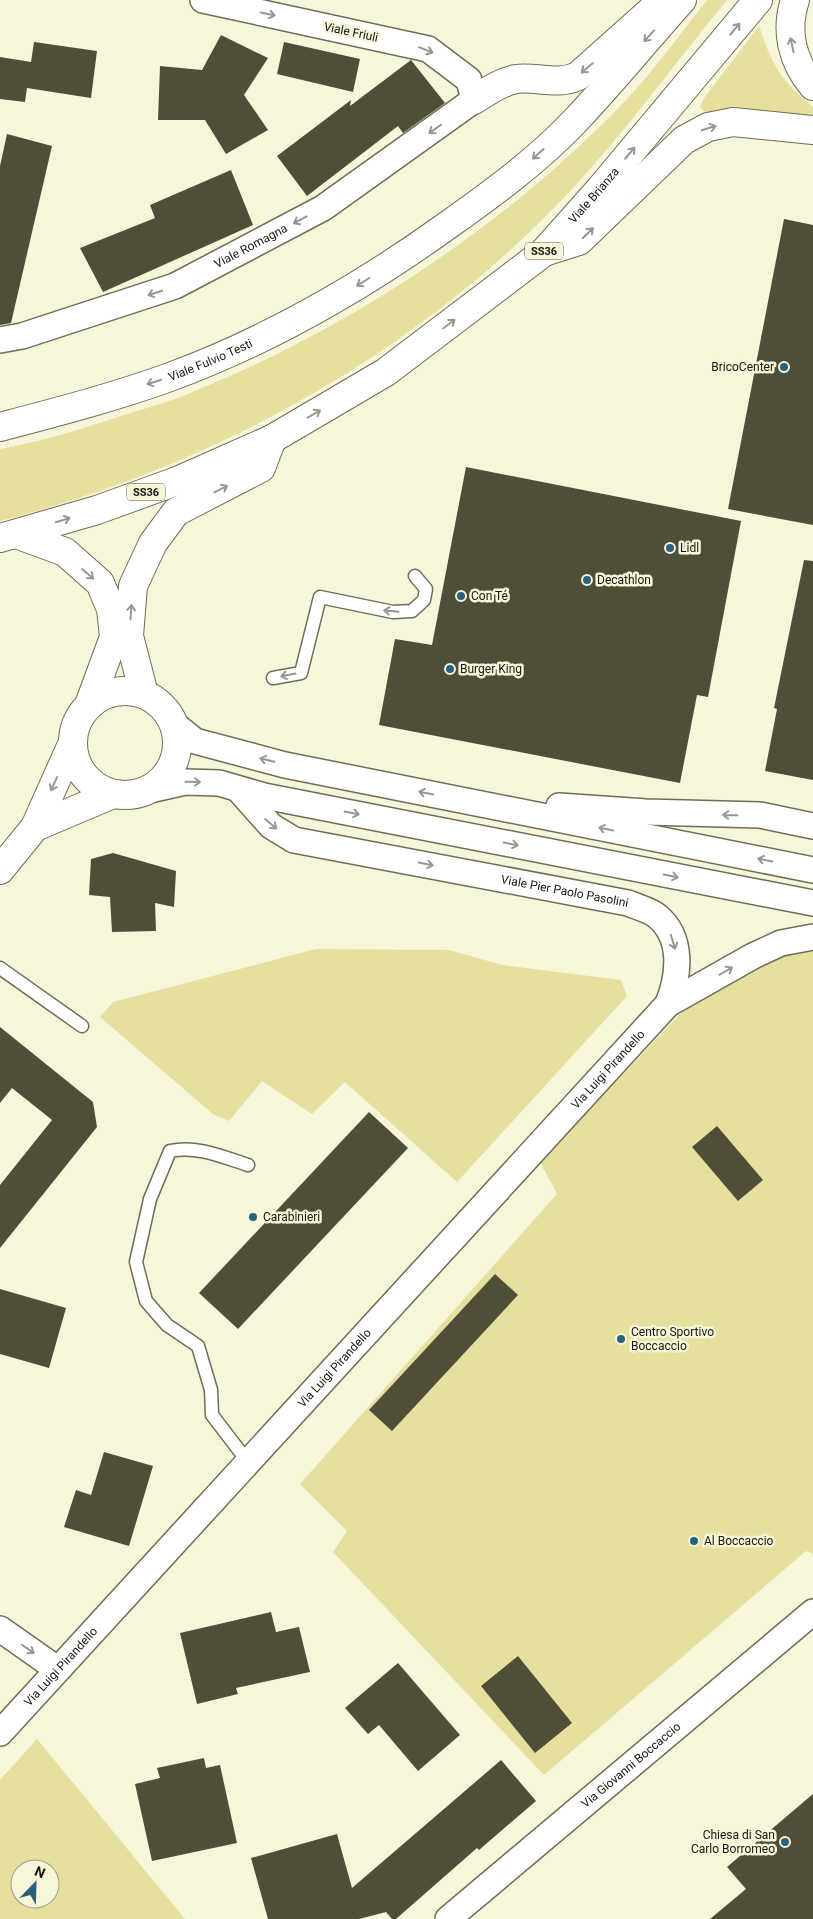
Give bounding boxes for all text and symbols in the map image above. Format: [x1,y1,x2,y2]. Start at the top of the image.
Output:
one-way arrow [259,10,275,19]
street label: Viale Friuli [323,19,380,45]
one-way arrow [729,22,740,35]
one-way arrow [643,30,655,43]
one-way arrow [787,38,797,54]
one-way arrow [418,46,433,55]
one-way arrow [581,62,594,73]
one-way arrow [428,123,442,134]
one-way arrow [701,123,717,132]
one-way arrow [624,147,635,160]
one-way arrow [531,148,544,160]
street label: Viale Brianza [566,165,622,226]
one-way arrow [293,215,308,225]
street label: Viale Romagna [212,221,290,271]
one-way arrow [581,227,594,239]
road number: SS36 [525,242,563,260]
one-way arrow [357,277,371,287]
one-way arrow [148,288,164,298]
one-way arrow [442,319,456,329]
street label: Viale Fulvio Testi [166,336,255,384]
place label: BricoCenter [711,360,774,374]
marker: BricoCenter [778,361,790,373]
one-way arrow [147,378,162,387]
one-way arrow [307,409,322,419]
road number: SS36 [127,484,165,501]
one-way arrow [213,484,228,493]
one-way arrow [54,515,70,525]
place label: Lidl [680,541,699,555]
marker: Lidl [664,542,676,554]
one-way arrow [82,568,95,579]
place label: Decathlon [597,573,651,587]
marker: Decathlon [581,574,593,586]
place label: Con Té [471,589,508,603]
marker: Con Té [455,590,467,602]
one-way arrow [127,604,136,620]
one-way arrow [383,606,399,615]
place label: Burger King [460,662,522,676]
marker: Burger King [444,663,456,675]
one-way arrow [281,671,297,680]
one-way arrow [260,755,276,765]
one-way arrow [48,776,58,791]
one-way arrow [184,778,200,787]
one-way arrow [419,788,435,797]
one-way arrow [343,809,359,818]
one-way arrow [723,810,739,819]
one-way arrow [264,819,277,830]
one-way arrow [598,823,614,833]
one-way arrow [503,840,519,850]
one-way arrow [758,855,774,865]
one-way arrow [418,860,434,870]
one-way arrow [662,871,678,881]
street label: Viale Pier Paolo Pasolini [500,872,630,910]
one-way arrow [668,933,678,949]
one-way arrow [718,966,732,976]
street label: Via Luigi Pirandello [568,1027,648,1112]
place label: Carabinieri [263,1210,320,1224]
marker: Carabinieri [247,1211,259,1223]
place label: Centro Sportivo Boccaccio [631,1325,714,1353]
street label: Via Luigi Pirandello [295,1326,374,1410]
marker: Centro Sportivo Boccaccio [615,1333,627,1345]
place label: Al Boccaccio [704,1534,774,1548]
marker: Al Boccaccio [688,1535,700,1547]
street label: Via Luigi Pirandello [21,1624,100,1709]
one-way arrow [21,1644,35,1654]
street label: Via Giovanni Boccaccio [579,1719,683,1811]
place label: Chiesa di San Carlo Borromeo [691,1828,775,1856]
marker: Chiesa di San Carlo Borromeo [779,1836,791,1848]
north arrow [10,1859,60,1909]
text: N [32,1863,48,1881]

